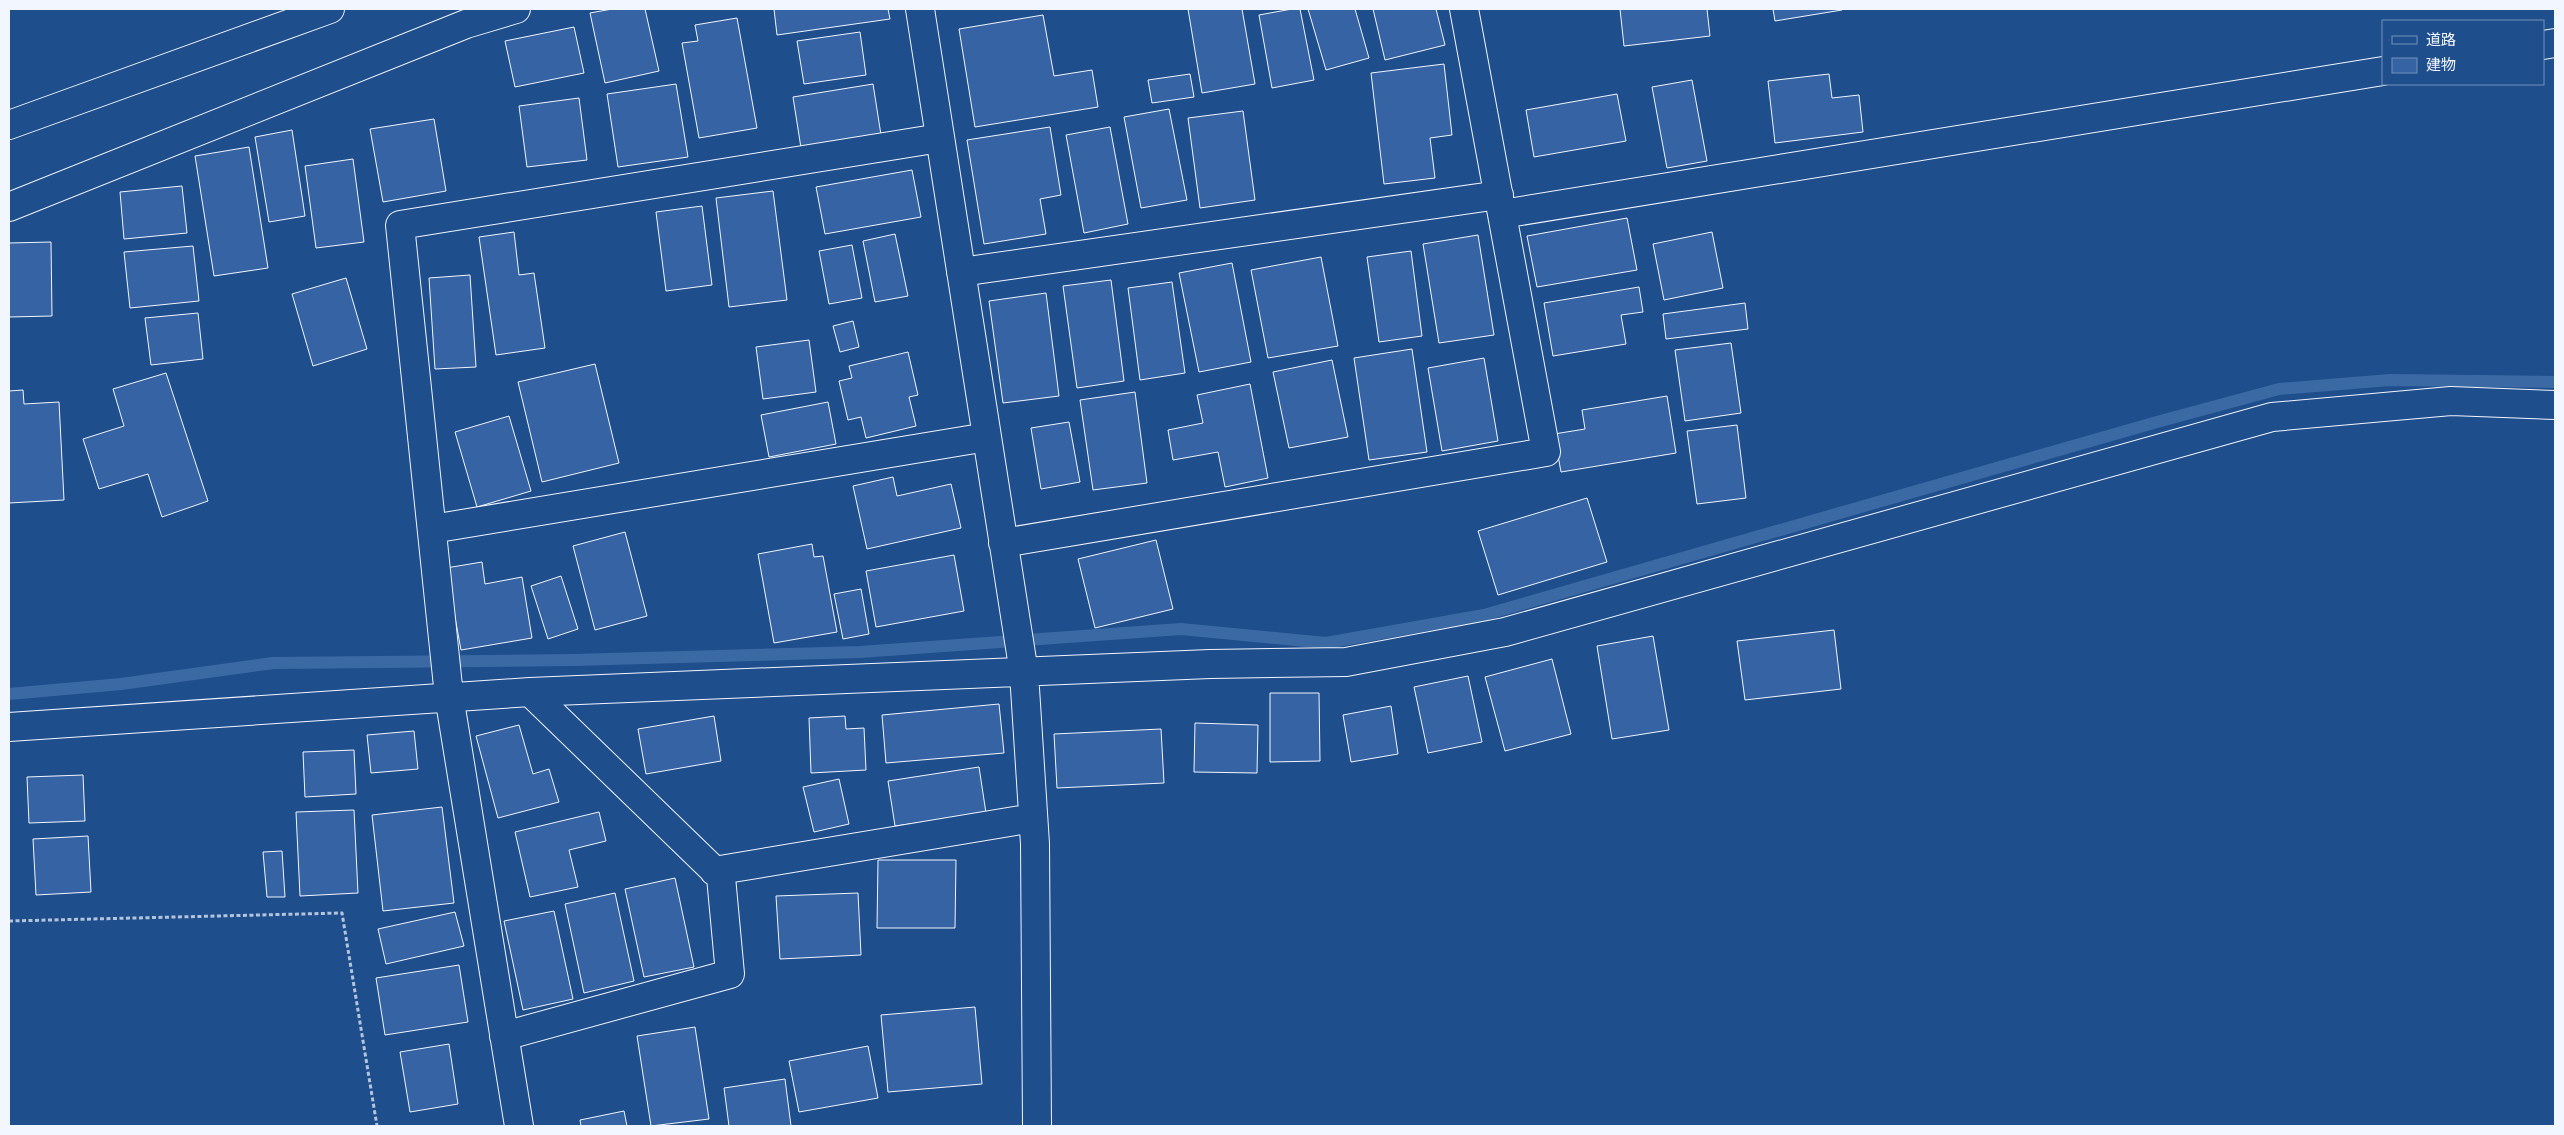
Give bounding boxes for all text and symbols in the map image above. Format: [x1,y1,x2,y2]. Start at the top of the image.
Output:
legend [2382,20,2544,85]
text: 道路 [2426,30,2456,49]
text: 建物 [2426,55,2456,74]

